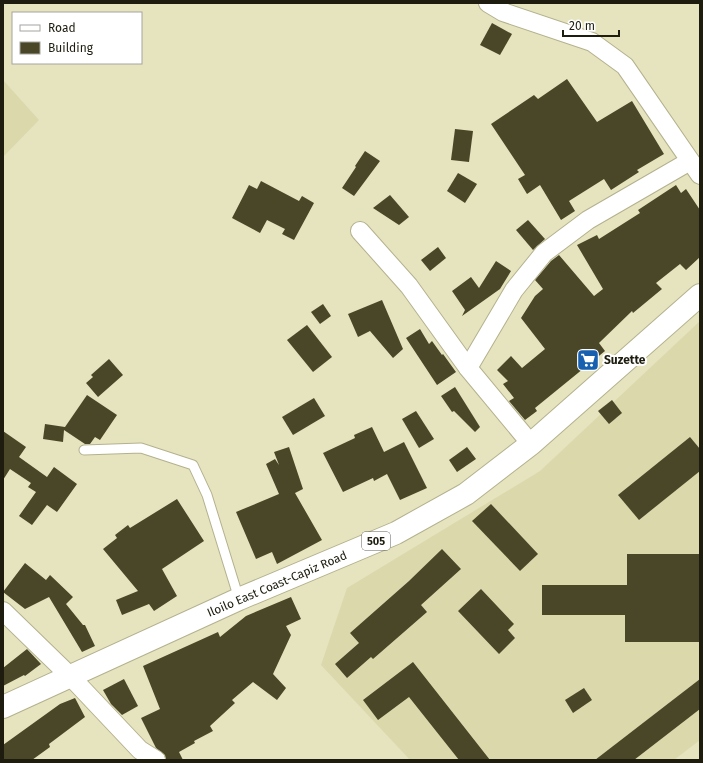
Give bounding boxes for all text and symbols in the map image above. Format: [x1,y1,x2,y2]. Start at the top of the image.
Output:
legend [12,12,142,64]
scale bar [563,12,619,38]
text: 20 m [569,19,595,33]
text: Road [48,21,76,35]
text: Building [48,41,94,55]
supermarket icon: Suzette [575,347,601,373]
place label: Suzette [604,353,646,367]
road number: 505 [362,532,390,550]
street label: Iloilo East Coast-Capiz Road [205,548,349,620]

